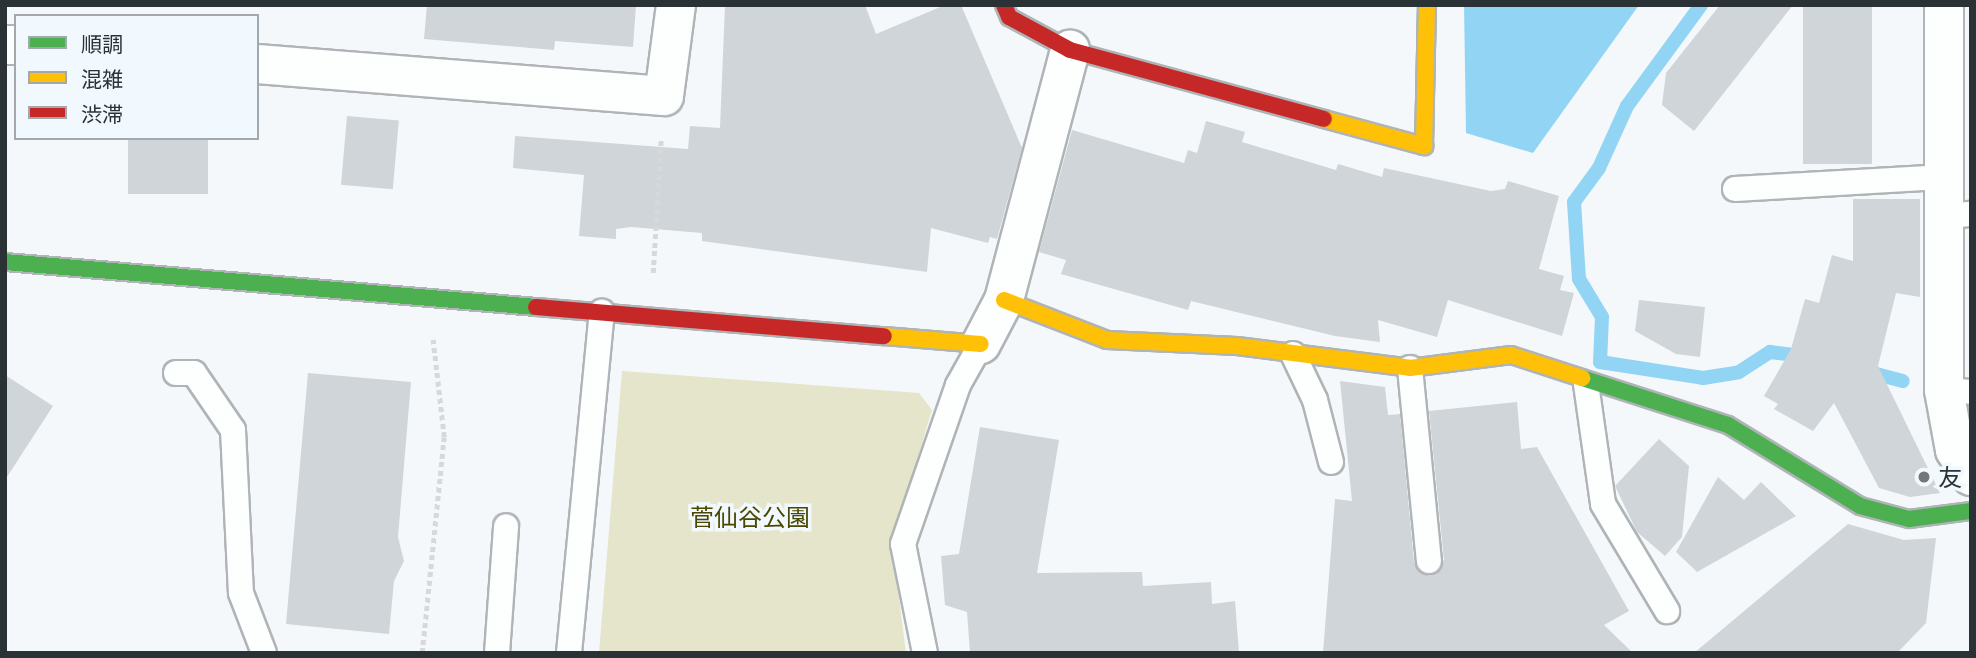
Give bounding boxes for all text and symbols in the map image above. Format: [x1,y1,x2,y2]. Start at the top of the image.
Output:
legend [14,14,259,140]
text: 順調 [81,31,123,56]
text: 混雑 [81,66,123,91]
text: 渋滞 [81,101,123,126]
place label: 友 [1938,463,1962,491]
marker: 友 [1916,469,1932,485]
park label: 菅仙谷公園 [690,503,810,531]

